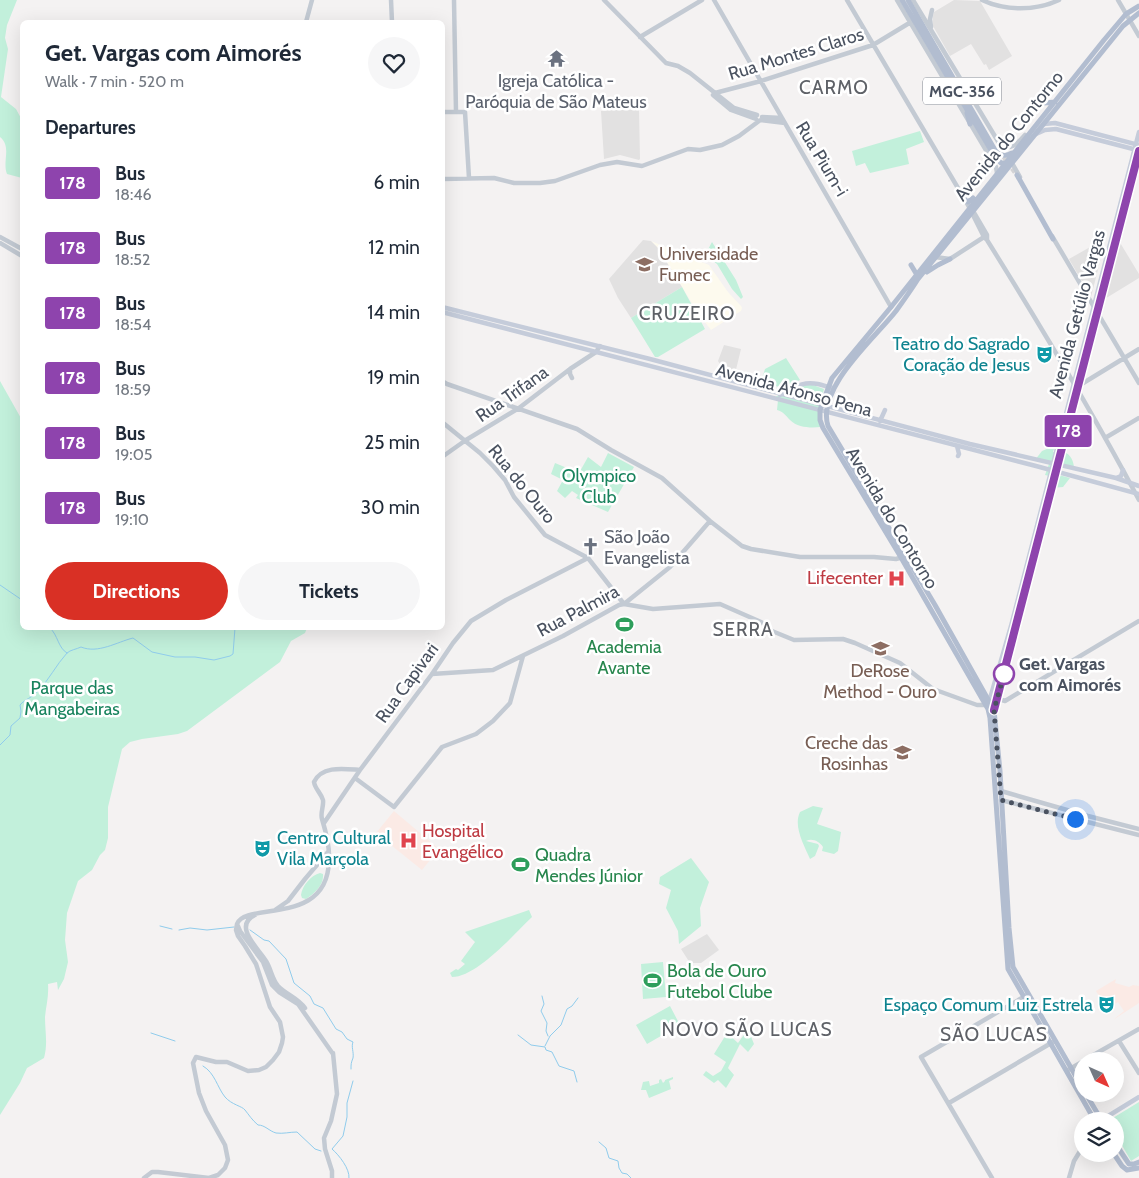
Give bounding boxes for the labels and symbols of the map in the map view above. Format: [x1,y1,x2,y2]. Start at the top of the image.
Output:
street label: Rua Montes Claros [726,23,866,85]
temple icon: Igreja Católica - Paróquia de São Mateus [546,48,566,68]
street label: Avenida do Contorno [950,66,1068,206]
place label: Igreja Católica - Paróquia de São Mateus [465,70,647,113]
district label: CARMO [799,76,869,99]
road number: MGC-356 [923,78,1001,104]
street label: Rua Pium-i [791,118,853,200]
street label: Avenida Getúlio Vargas [1044,228,1110,400]
place label: Universidade Fumec [659,243,758,286]
school or university icon: Universidade Fumec [635,254,655,274]
district label: CRUZEIRO [639,302,735,325]
place label: Teatro do Sagrado Coração de Jesus [893,333,1030,376]
theatre icon: Teatro do Sagrado Coração de Jesus [1034,344,1054,364]
street label: Avenida Afonso Pena [713,359,875,422]
street label: Rua Trifana [471,361,553,427]
line badge: 178 [1039,415,1097,447]
street label: Rua do Ouro [483,440,561,528]
street label: Avenida do Contorno [841,443,943,593]
park label: Olympico Club [562,465,636,508]
place label: São João Evangelista [604,526,690,569]
church icon: São João Evangelista [580,537,600,557]
place label: Lifecenter [807,567,883,589]
hospital icon: Lifecenter [887,568,907,588]
street label: Rua Palmira [533,580,623,642]
sports icon: Academia Avante [614,614,634,634]
district label: SERRA [712,618,774,641]
place label: Academia Avante [586,636,662,679]
school or university icon: DeRose Method - Ouro [870,638,890,658]
street label: Rua Capivari [371,639,443,727]
place label: Get. Vargas com Aimorés [1019,653,1122,696]
place label: DeRose Method - Ouro [823,660,937,703]
marker: Get. Vargas com Aimorés [993,663,1015,685]
park label: Parque das Mangabeiras [24,677,120,720]
place label: Creche das Rosinhas [805,732,888,775]
school or university icon: Creche das Rosinhas [892,743,912,763]
your location [1063,807,1088,832]
place label: Hospital Evangélico [422,820,503,863]
place label: Centro Cultural Vila Marçola [277,827,392,870]
hospital icon: Hospital Evangélico [398,831,418,851]
theatre icon: Centro Cultural Vila Marçola [253,838,273,858]
place label: Quadra Mendes Júnior [535,844,643,887]
sports icon: Quadra Mendes Júnior [511,855,531,875]
place label: Bola de Ouro Futebol Clube [667,960,773,1003]
sports icon: Bola de Ouro Futebol Clube [643,971,663,991]
place label: Espaço Comum Luiz Estrela [884,994,1093,1016]
theatre icon: Espaço Comum Luiz Estrela [1097,995,1117,1015]
district label: NOVO SÃO LUCAS [662,1017,832,1041]
district label: SÃO LUCAS [940,1022,1048,1046]
north arrow [1074,1052,1124,1102]

